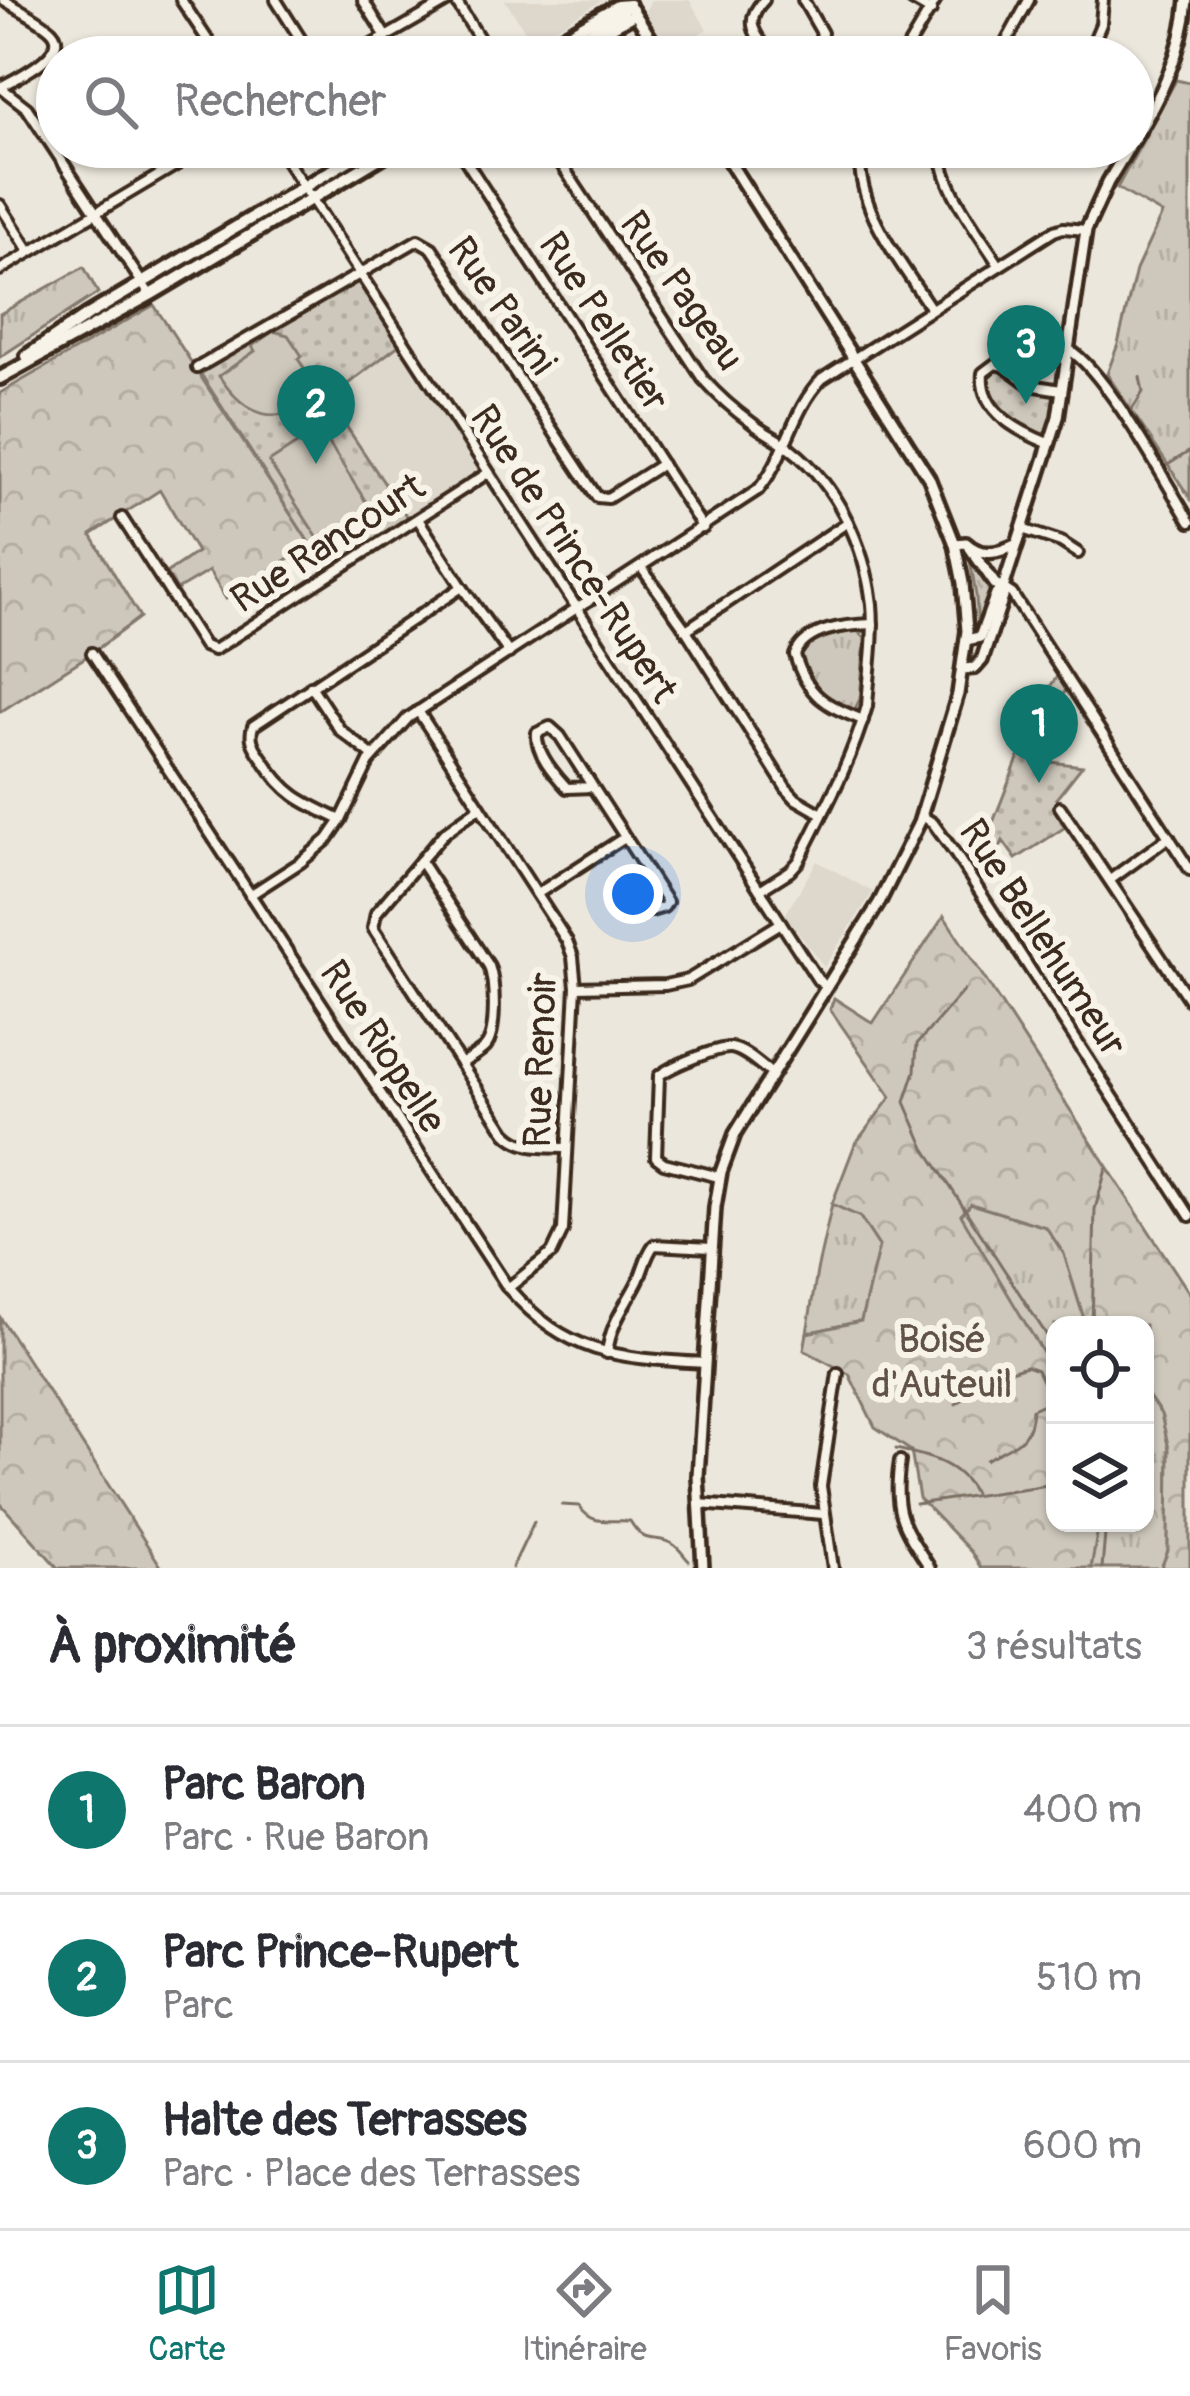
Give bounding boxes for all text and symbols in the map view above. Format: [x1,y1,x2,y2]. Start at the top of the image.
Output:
search box [36,36,1154,168]
icon: search [78,69,144,135]
text: Rechercher [174,74,387,130]
street label: Rue Pageau [609,202,755,380]
street label: Rue Pelletier [528,223,680,421]
street label: Rue Parini [437,227,567,384]
pin: 3 [987,305,1065,404]
pin: 2 [277,365,355,464]
street label: Rue de Prince-Rupert [459,396,689,712]
street label: Rue Rancourt [222,462,434,624]
pin: 1 [1000,684,1078,783]
street label: Rue Bellehumeur [948,810,1138,1066]
your location [603,864,663,924]
street label: Rue Riopelle [309,951,457,1142]
street label: Rue Renoir [513,971,568,1149]
park label: Boisé d'Auteuil [872,1315,1013,1409]
map controls [1046,1316,1154,1532]
button: locate [1046,1316,1154,1424]
button: layers [1046,1424,1154,1532]
text: À proximité [48,1614,297,1678]
text: 3 résultats [966,1622,1142,1671]
text: Parc Baron [162,1757,365,1813]
text: 1 [79,1785,95,1834]
text: 400 m [1023,1785,1142,1834]
text: Parc · Rue Baron [162,1813,429,1862]
text: Parc Prince-Rupert [162,1925,518,1981]
text: 2 [76,1953,98,2002]
text: 510 m [1036,1953,1142,2002]
text: Parc [162,1981,234,2030]
text: Halte des Terrasses [162,2093,527,2149]
text: 3 [76,2121,98,2170]
text: 600 m [1023,2121,1142,2170]
text: Parc · Place des Terrasses [162,2149,580,2198]
tab: Carte [148,2257,225,2370]
tab: Itinéraire [522,2257,647,2370]
tab: Favoris [943,2257,1042,2370]

